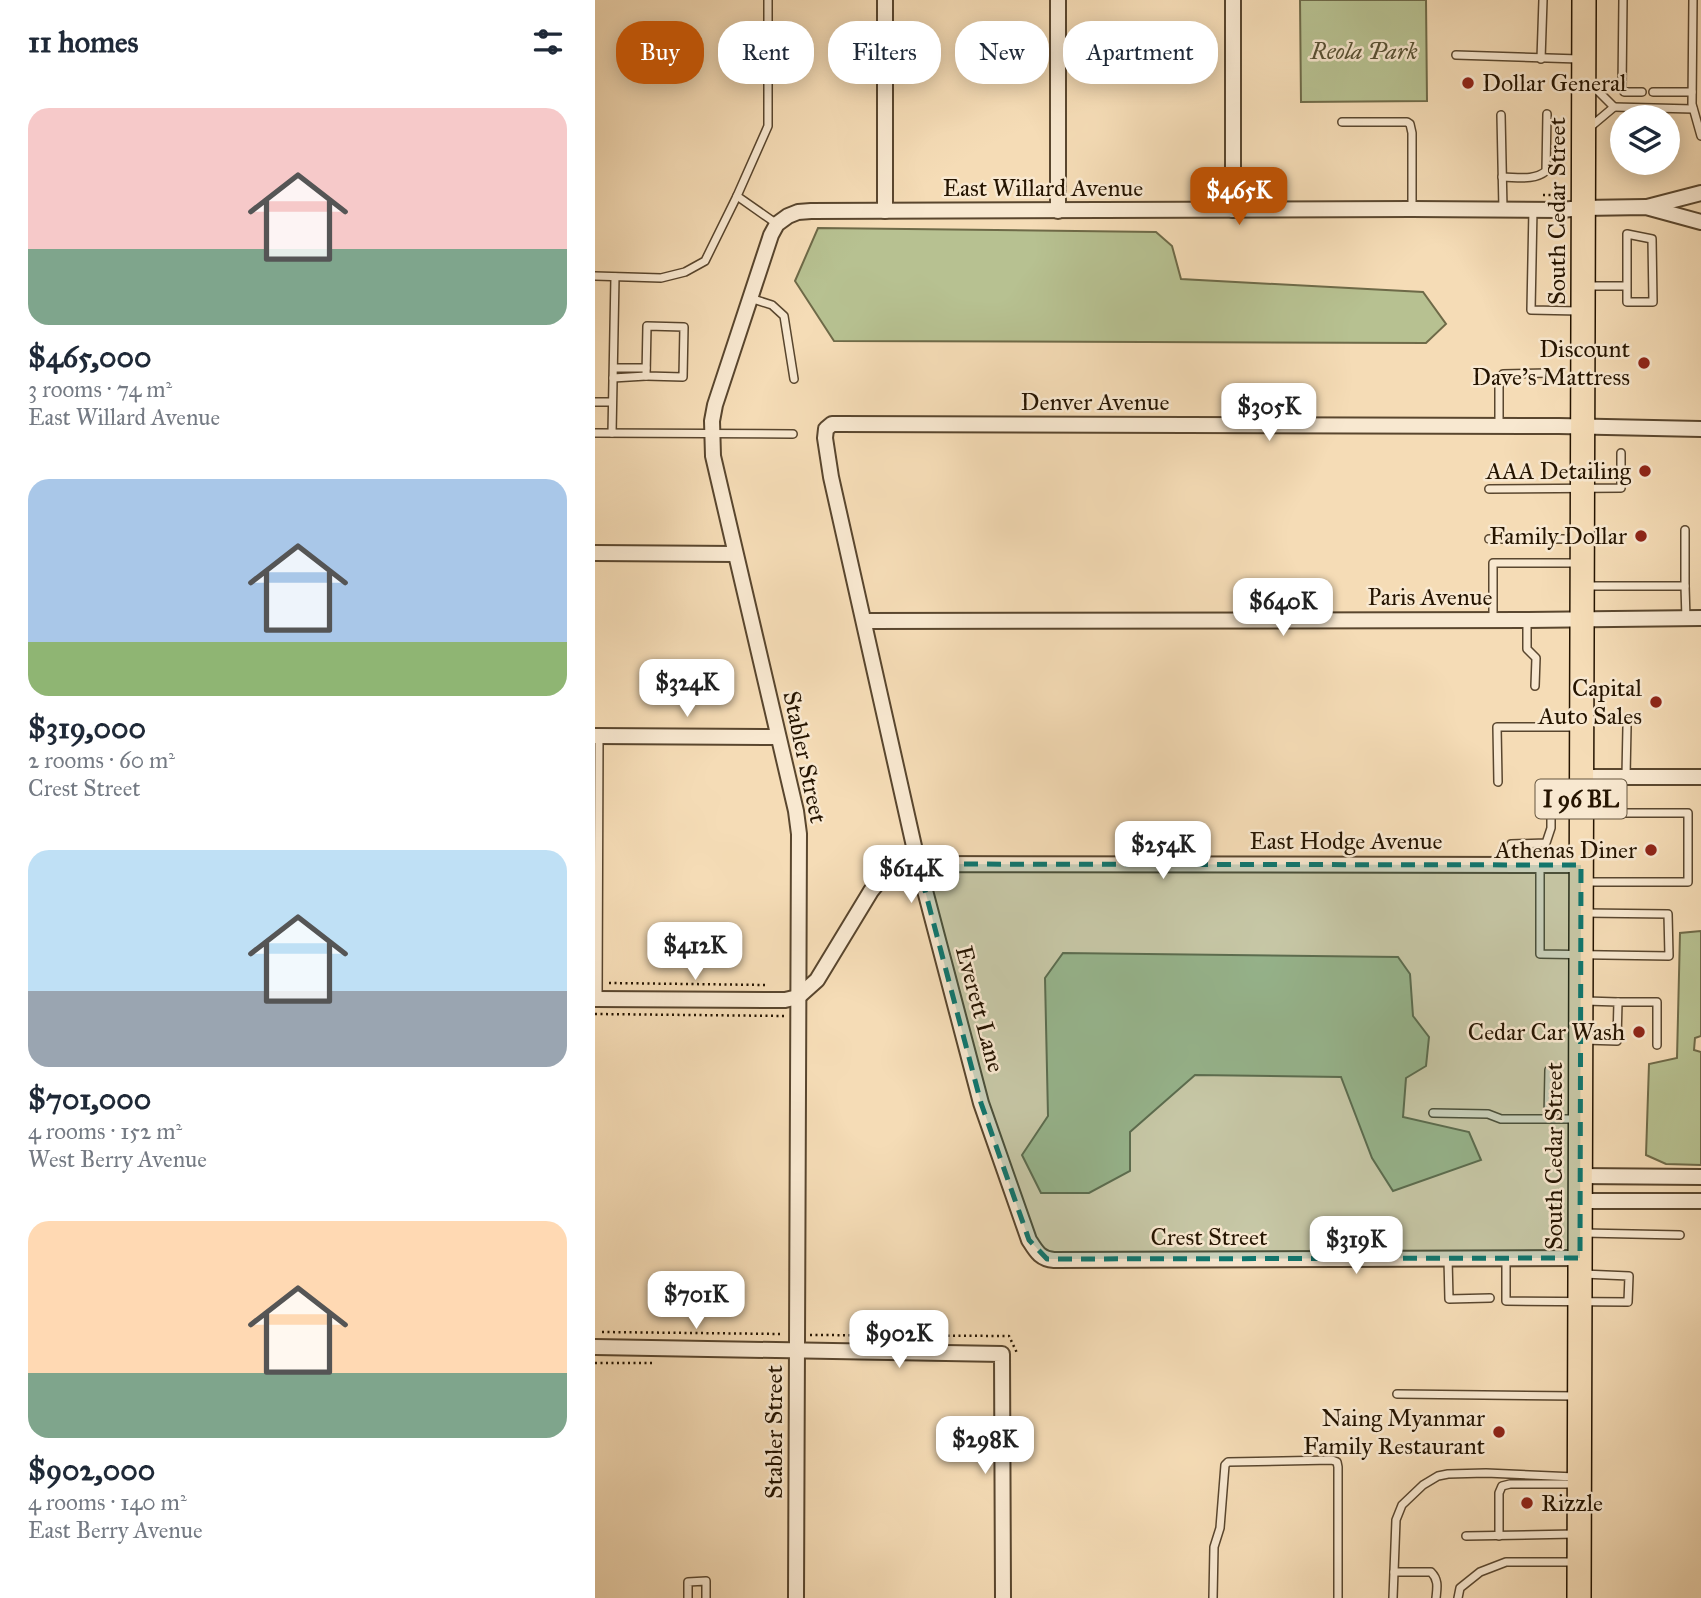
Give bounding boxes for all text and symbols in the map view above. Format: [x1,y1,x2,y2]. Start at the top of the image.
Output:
chip: Buy [616,21,704,84]
chip: Rent [718,21,814,84]
chip: Filters [828,21,941,84]
chip: New [955,21,1049,84]
chip: Apartment [1063,21,1218,84]
icon: filters [529,23,567,61]
text: 11 homes [28,24,139,60]
park label: Reola Park [1309,36,1418,66]
place label: Dollar General [1482,68,1627,98]
marker: Dollar General [1460,75,1476,91]
map controls [1610,105,1680,175]
button: layers [1610,105,1680,175]
street label: South Cedar Street [1542,116,1572,305]
icon: home [235,154,361,280]
pin: $465K [1190,168,1288,227]
street label: East Willard Avenue [943,173,1143,203]
text: $465K [1206,176,1272,204]
place label: Discount Dave's Mattress [1472,334,1631,392]
text: $465,000 [28,339,151,375]
marker: Discount Dave's Mattress [1636,355,1652,371]
text: 3 rooms · 74 m² [28,375,172,403]
pin: $305K [1220,384,1318,443]
street label: Denver Avenue [1020,387,1170,417]
text: $305K [1237,392,1301,420]
text: East Willard Avenue [28,403,220,431]
place label: AAA Detailing [1485,456,1632,486]
marker: AAA Detailing [1637,463,1653,479]
place label: Family Dollar [1489,521,1627,551]
icon: home [235,525,361,651]
marker: Family Dollar [1633,528,1649,544]
pin: $640K [1234,578,1332,638]
street label: Paris Avenue [1367,582,1493,612]
text: $640K [1249,587,1317,615]
pin: $324K [638,660,736,719]
text: $324K [655,668,719,696]
place label: Capital Auto Sales [1537,673,1642,731]
street label: Stabler Street [776,688,834,826]
marker: Capital Auto Sales [1648,694,1664,710]
text: $319,000 [28,710,146,746]
text: 2 rooms · 60 m² [28,746,175,774]
text: Crest Street [28,774,140,802]
road number: I 96 BL [1535,779,1627,818]
pin: $254K [1114,822,1212,881]
street label: East Hodge Avenue [1250,826,1442,856]
text: $254K [1131,830,1195,858]
place label: Athenas Diner [1494,835,1637,865]
marker: Athenas Diner [1643,842,1659,858]
pin: $614K [862,846,960,905]
text: $614K [879,854,943,882]
icon: home [235,896,361,1022]
pin: $412K [646,922,744,982]
text: $412K [663,931,727,959]
street label: Everett Lane [949,942,1011,1076]
place label: Cedar Car Wash [1468,1017,1625,1047]
marker: Cedar Car Wash [1631,1024,1647,1040]
street label: South Cedar Street [1539,1061,1569,1250]
text: $701,000 [28,1081,151,1117]
text: 4 rooms · 152 m² [28,1117,182,1145]
text: West Berry Avenue [28,1145,207,1173]
pin: $319K [1307,1216,1405,1276]
street label: Crest Street [1150,1222,1268,1252]
text: $319K [1326,1225,1386,1253]
icon: home [235,1267,361,1393]
pin: $701K [647,1272,745,1331]
text: $701K [664,1280,728,1308]
pin: $902K [850,1310,948,1370]
text: $902K [865,1319,933,1347]
street label: Stabler Street [759,1364,789,1499]
place label: Naing Myanmar Family Restaurant [1303,1403,1486,1461]
pin: $298K [936,1416,1034,1476]
marker: Naing Myanmar Family Restaurant [1491,1424,1507,1440]
text: $298K [952,1425,1018,1453]
text: $902,000 [28,1452,155,1488]
text: 4 rooms · 140 m² [28,1488,187,1516]
place label: Rizzle [1541,1488,1603,1518]
marker: Rizzle [1519,1495,1535,1511]
text: East Berry Avenue [28,1516,203,1544]

